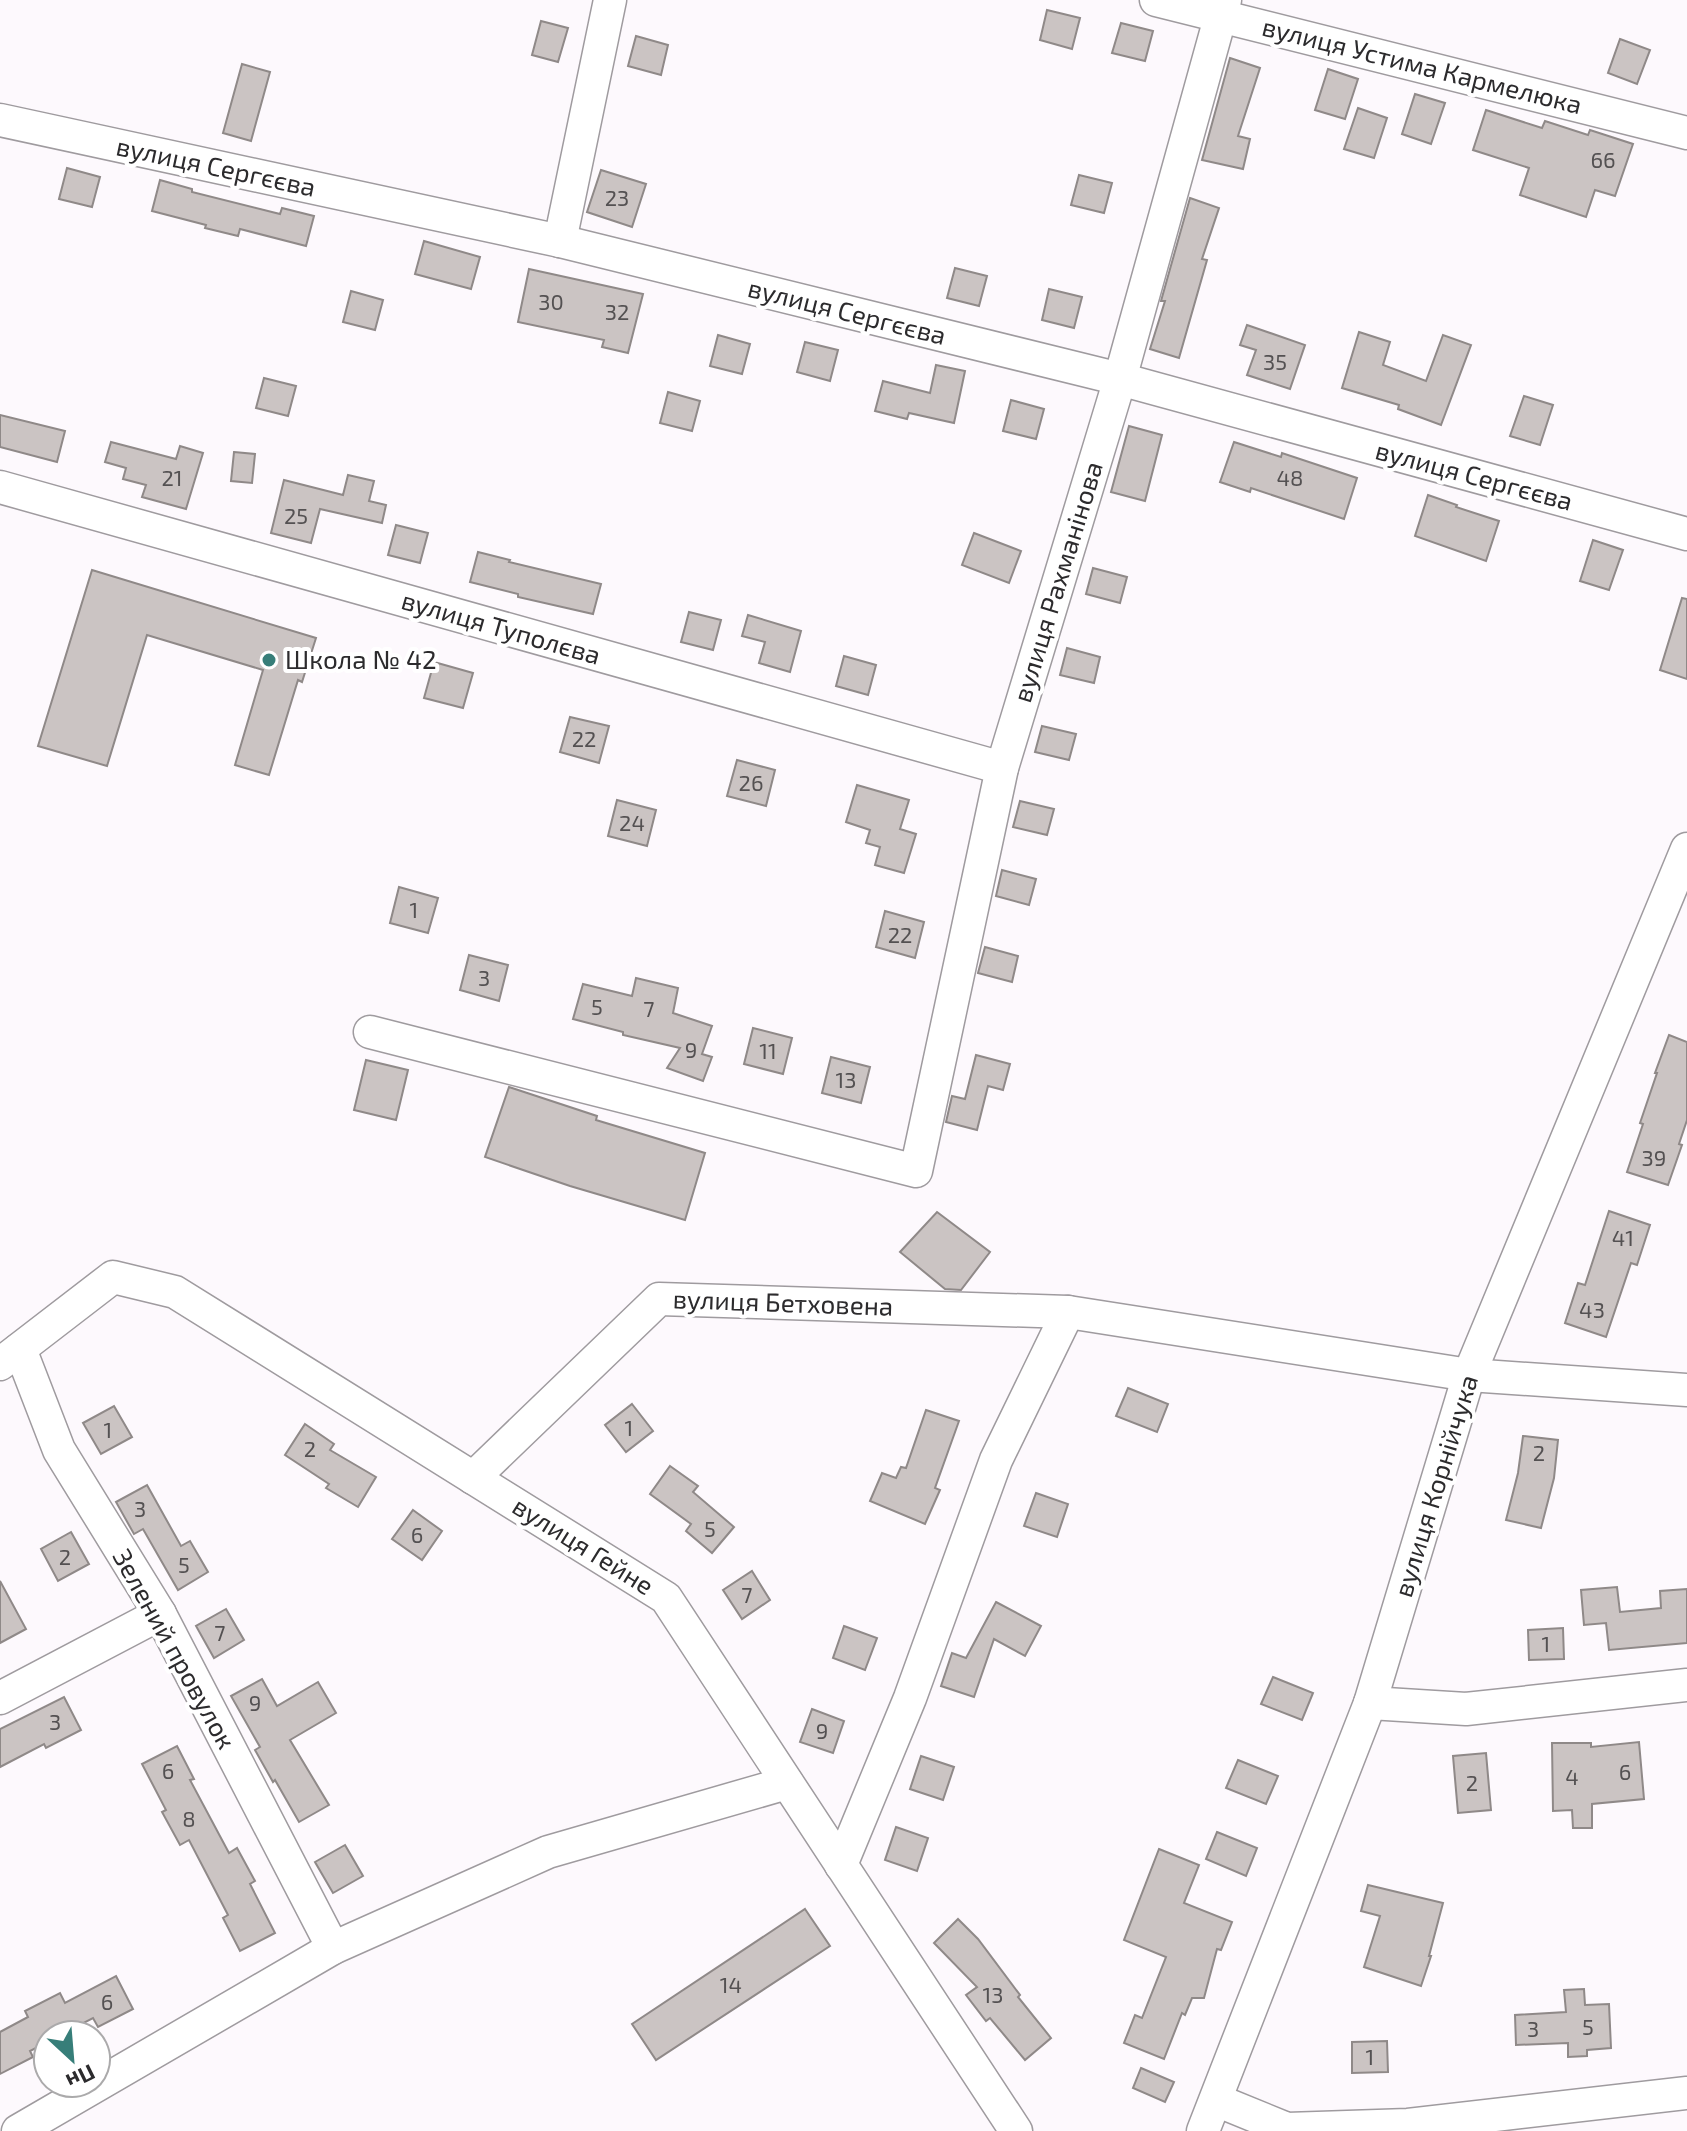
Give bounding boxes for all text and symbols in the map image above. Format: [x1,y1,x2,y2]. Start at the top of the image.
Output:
street label: вулиця Устима Кармелюка [1259,10,1585,120]
street label: вулиця Сергєєва [114,129,319,203]
house number: 66 [1590,146,1616,172]
house number: 23 [605,184,629,210]
street label: вулиця Сергєєва [745,271,950,351]
house number: 30 [538,288,564,314]
house number: 32 [605,298,629,324]
house number: 35 [1263,348,1287,374]
street label: вулиця Сергєєва [1372,433,1576,517]
street label: вулиця Рахманінова [1005,457,1109,706]
house number: 21 [161,464,183,490]
house number: 48 [1277,464,1303,490]
house number: 25 [284,502,308,528]
street label: вулиця Туполєва [398,583,605,671]
place label: Школа № 42 [285,643,437,674]
marker: Школа № 42 [260,651,278,669]
house number: 22 [572,725,596,751]
house number: 26 [739,769,763,795]
house number: 24 [619,809,645,835]
house number: 1 [410,896,418,922]
house number: 22 [888,921,912,947]
house number: 3 [478,964,490,990]
house number: 5 [591,993,603,1019]
house number: 7 [643,995,655,1021]
house number: 9 [685,1036,697,1062]
house number: 11 [759,1037,777,1063]
house number: 13 [836,1066,857,1092]
house number: 39 [1642,1144,1666,1170]
house number: 41 [1612,1224,1634,1250]
street label: вулиця Бетховена [672,1282,894,1322]
house number: 43 [1579,1296,1605,1322]
street label: вулиця Корнійчука [1386,1371,1484,1601]
house number: 1 [625,1414,633,1440]
house number: 1 [104,1416,112,1442]
house number: 2 [304,1435,316,1461]
house number: 2 [1533,1439,1545,1465]
street label: вулиця Гейне [507,1489,660,1601]
house number: 3 [134,1495,146,1521]
house number: 5 [704,1515,716,1541]
house number: 6 [411,1521,423,1547]
house number: 2 [59,1543,71,1569]
street label: Зелений провулок [107,1543,243,1754]
house number: 5 [178,1551,190,1577]
house number: 7 [741,1581,753,1607]
house number: 7 [214,1619,226,1645]
house number: 1 [1542,1630,1550,1656]
house number: 9 [249,1689,261,1715]
house number: 3 [49,1708,61,1734]
house number: 9 [816,1717,828,1743]
house number: 6 [162,1757,174,1783]
house number: 6 [1619,1758,1631,1784]
house number: 4 [1565,1763,1579,1789]
house number: 2 [1466,1769,1478,1795]
house number: 8 [182,1805,196,1831]
house number: 14 [720,1971,742,1997]
house number: 13 [983,1981,1004,2007]
house number: 6 [101,1988,113,2014]
house number: 5 [1582,2013,1594,2039]
house number: 3 [1527,2015,1539,2041]
north arrow [32,2019,112,2099]
house number: 1 [1366,2043,1374,2069]
text: Пн [63,2060,100,2096]

